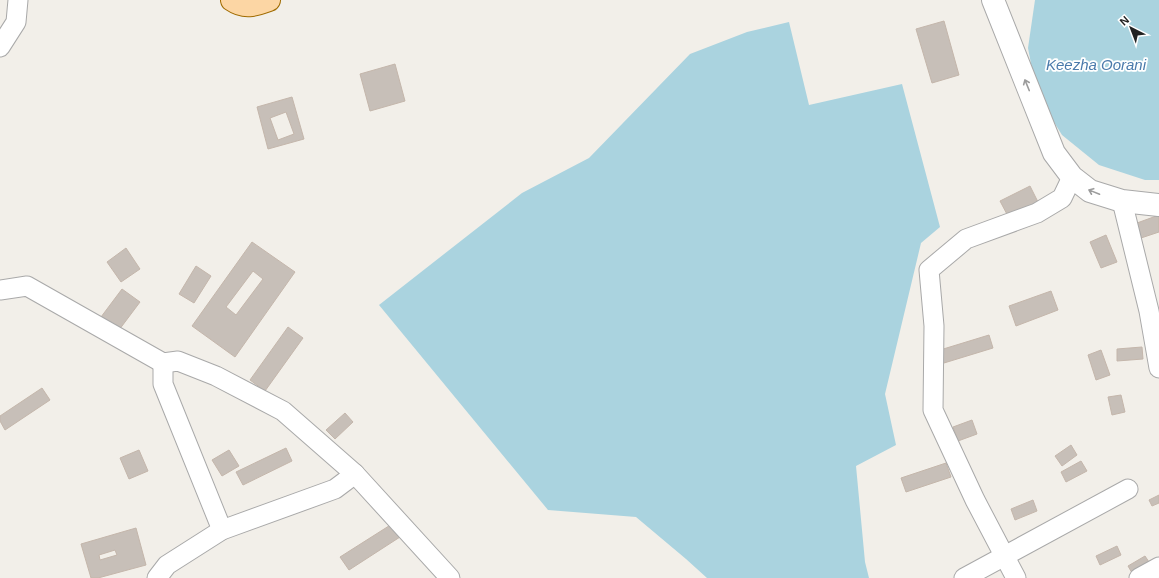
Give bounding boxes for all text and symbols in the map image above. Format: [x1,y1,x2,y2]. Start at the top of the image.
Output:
north arrow [1111,8,1151,48]
text: N [1117,13,1131,28]
water label: Keezha Oorani [1046,56,1147,73]
one-way arrow [1023,79,1030,91]
one-way arrow [1088,187,1100,195]

